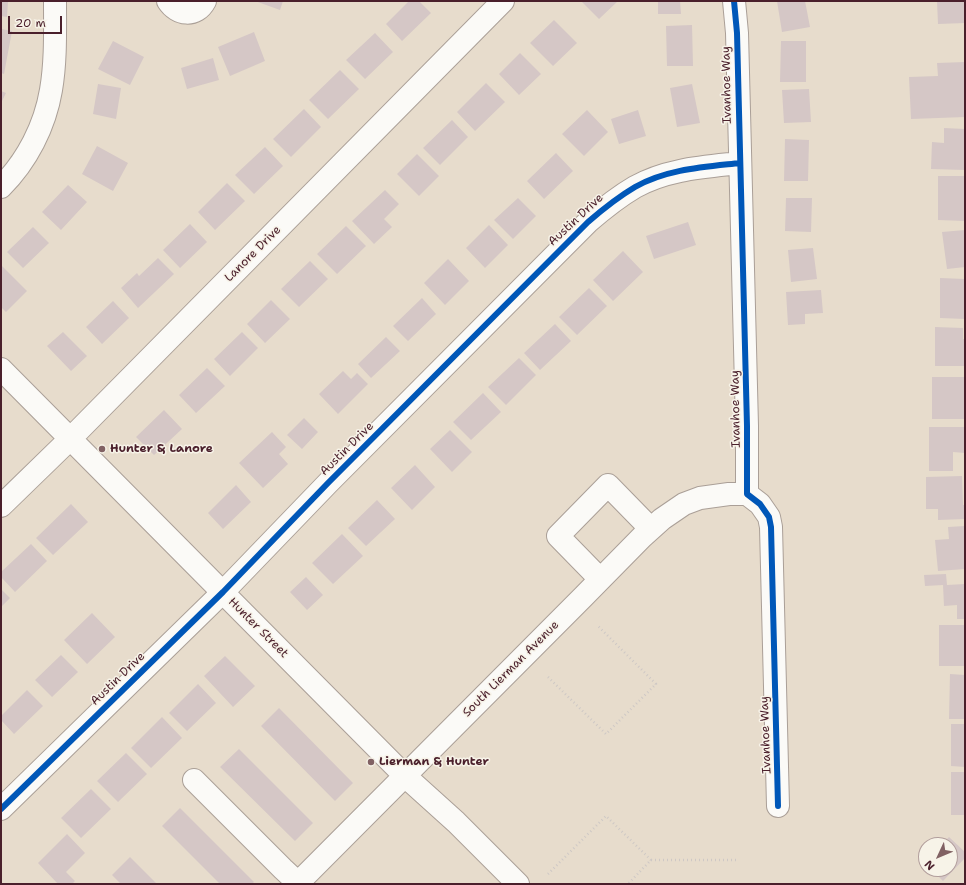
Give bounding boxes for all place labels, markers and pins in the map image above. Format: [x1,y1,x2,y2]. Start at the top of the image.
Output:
place label: Hunter & Lanore [110,442,213,456]
marker: Hunter & Lanore [97,444,107,454]
place label: Lierman & Hunter [379,755,489,769]
marker: Lierman & Hunter [366,757,376,767]

